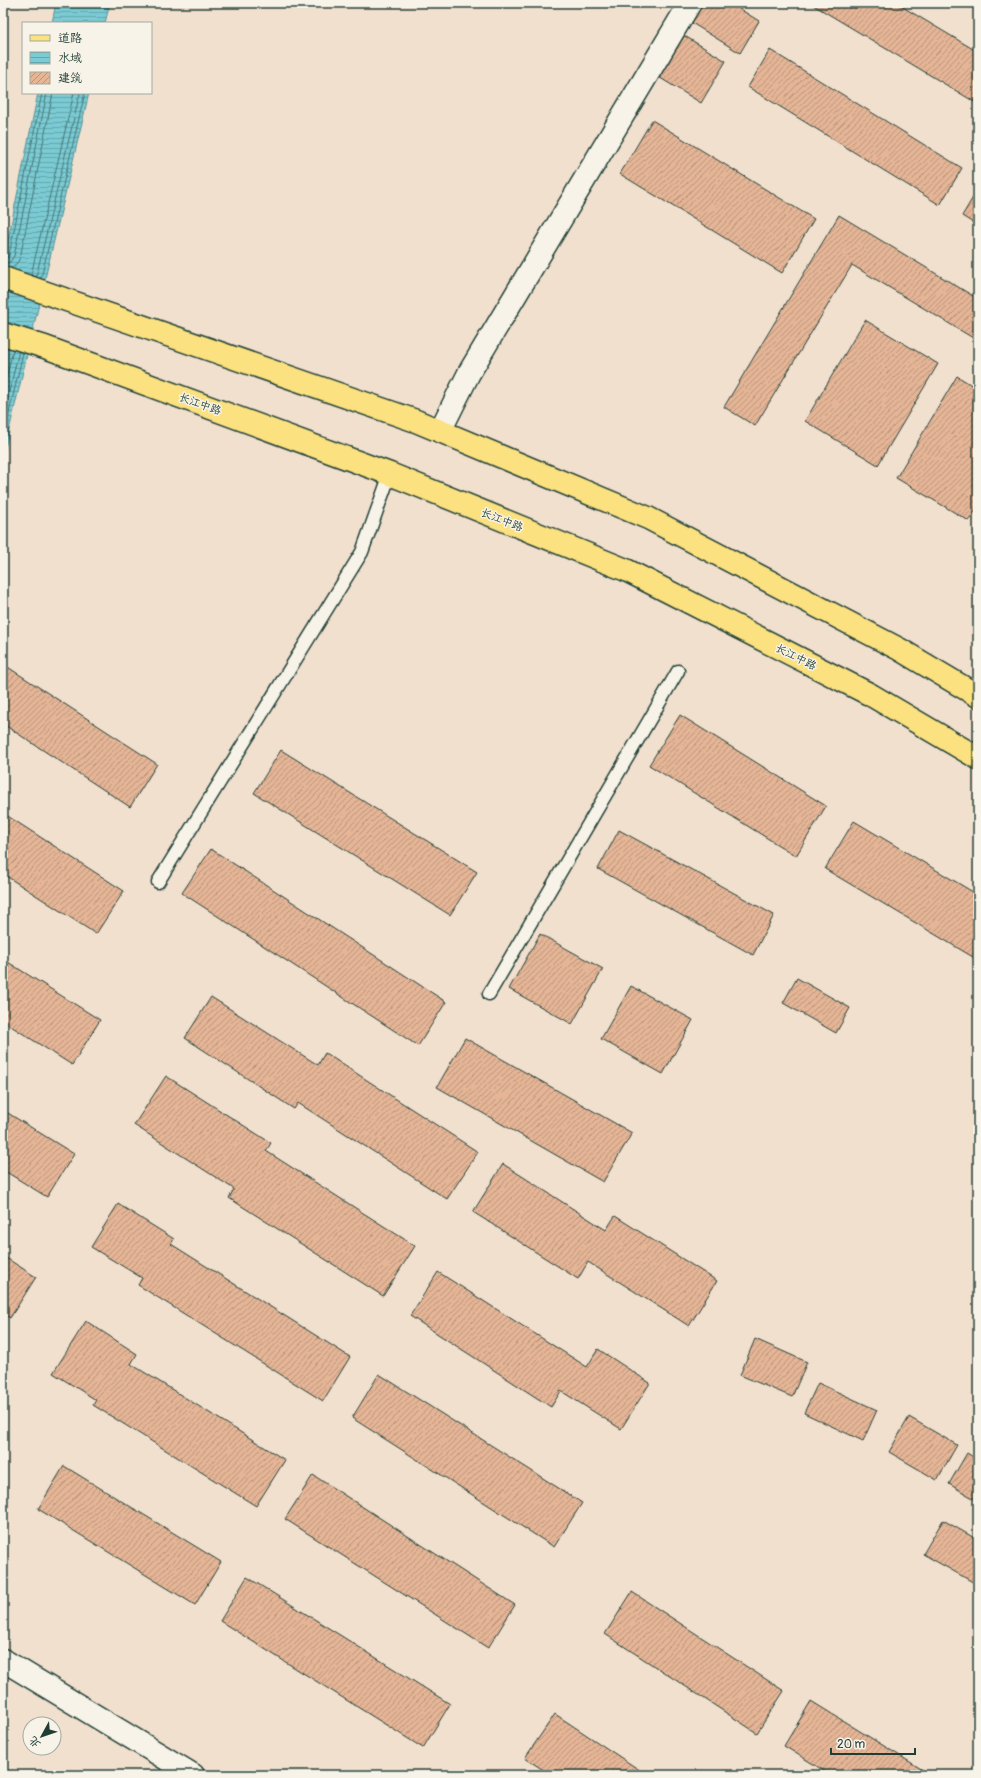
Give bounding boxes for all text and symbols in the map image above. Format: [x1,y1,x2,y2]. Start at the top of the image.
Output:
legend [22,22,152,94]
text: 道路 [58,31,82,46]
text: 水域 [58,51,82,66]
text: 建筑 [58,71,82,86]
street label: 长江中路 [177,390,223,418]
street label: 长江中路 [479,506,525,534]
street label: 长江中路 [773,641,819,673]
north arrow [22,1716,62,1756]
scale bar [831,1730,915,1756]
text: 北 [26,1734,43,1750]
text: 20 m [837,1737,866,1752]

